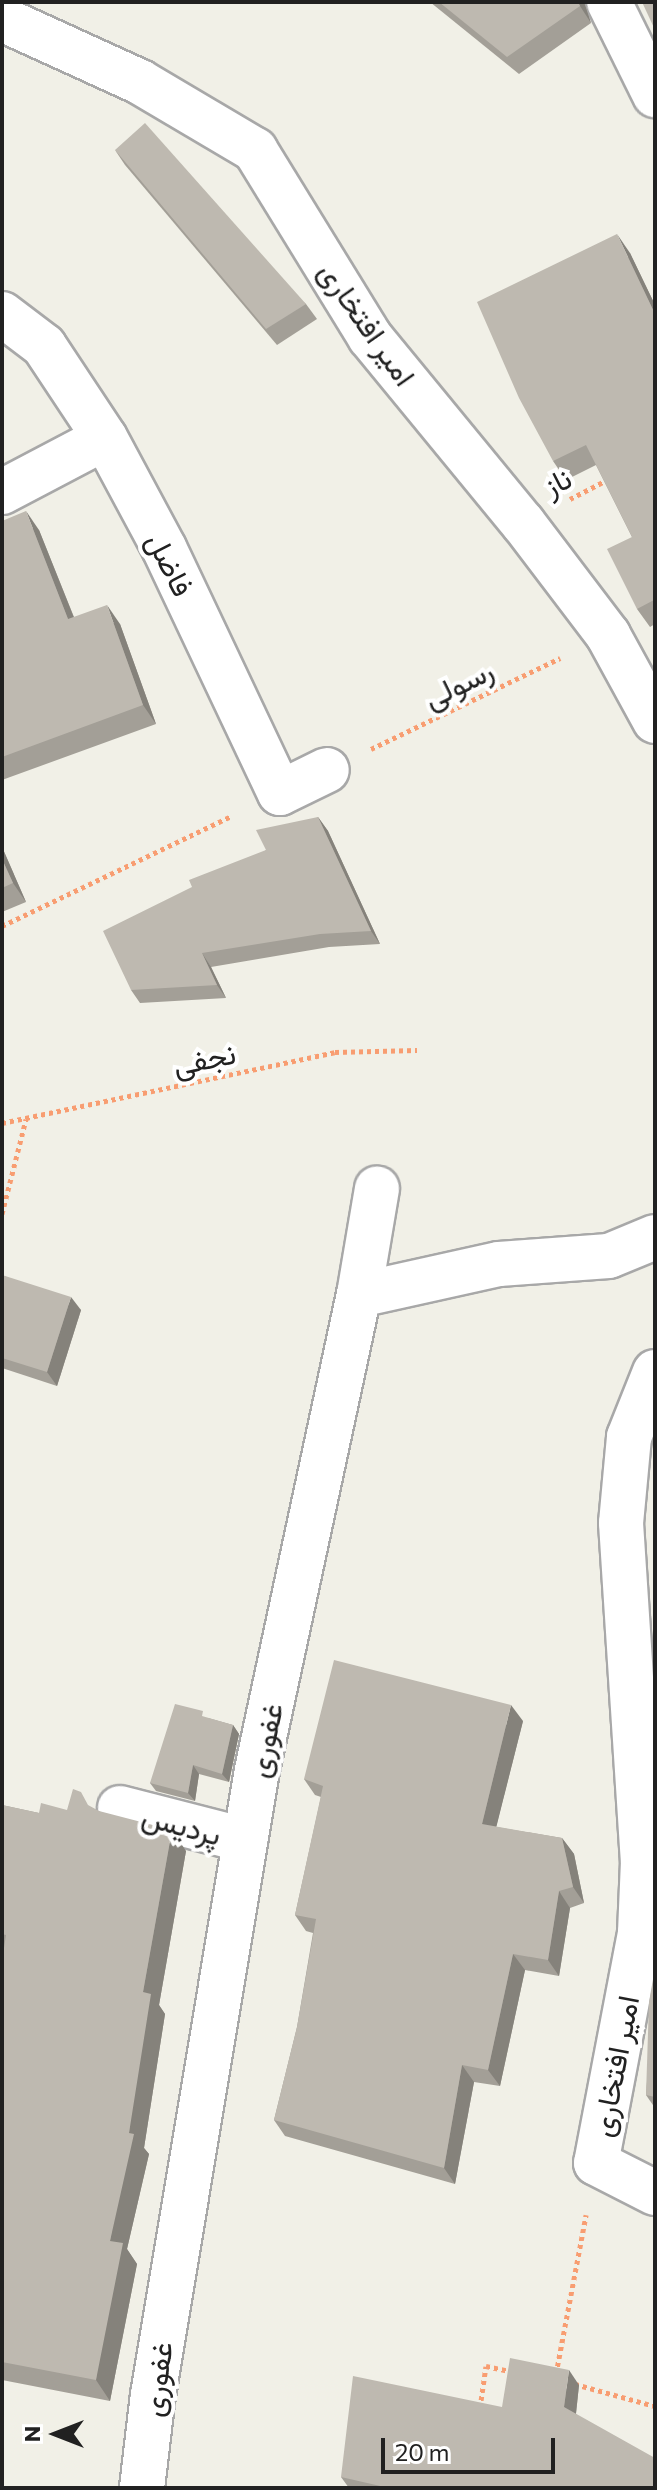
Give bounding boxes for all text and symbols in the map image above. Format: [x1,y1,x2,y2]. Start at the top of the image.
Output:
street label: امیر افتخاری [312,254,424,392]
street label: ناز [537,459,577,503]
street label: فاضل [140,526,202,602]
street label: رسولی [417,651,499,715]
street label: نجفی [169,1034,239,1082]
street label: غفوری [239,1699,289,1781]
street label: پردیس [139,1796,225,1852]
street label: امیر افتخاری [583,1992,645,2140]
street label: غفوری [133,2339,179,2419]
north arrow [16,2394,96,2474]
scale bar [385,2422,559,2472]
text: N [18,2426,45,2442]
text: 20 m [395,2437,449,2466]

